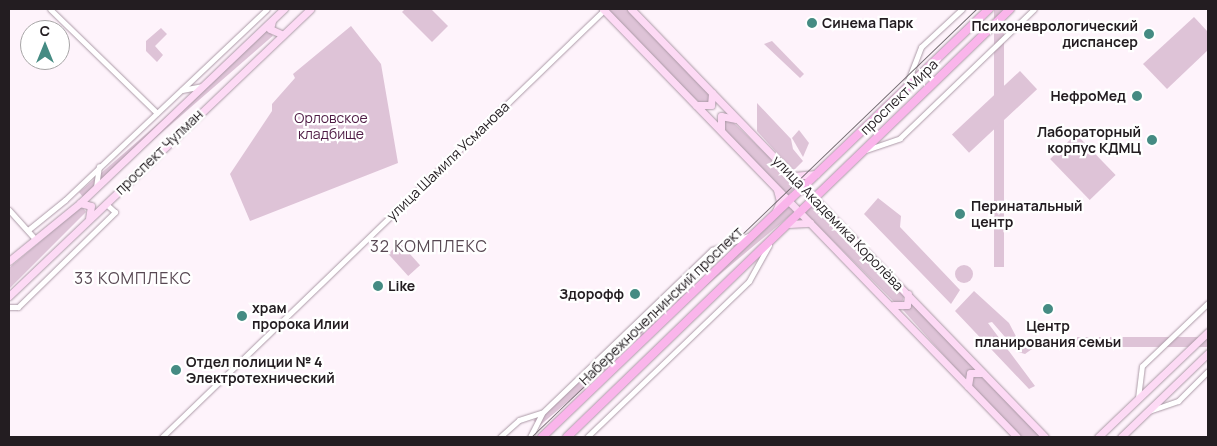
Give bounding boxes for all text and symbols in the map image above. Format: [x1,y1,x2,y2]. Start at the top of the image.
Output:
place label: Синема Парк [822,15,913,31]
marker: Синема Парк [806,17,818,29]
place label: Психоневрологический диспансер [971,18,1138,50]
north arrow [20,20,70,70]
text: С [40,21,50,40]
marker: Психоневрологический диспансер [1142,27,1156,41]
street label: проспект Мира [857,56,941,138]
place label: НефроМед [1050,88,1126,104]
marker: НефроМед [1130,89,1144,103]
street label: улица Шамиля Усманова [383,98,513,224]
street label: проспект Чулман [112,106,206,198]
park label: Орловское кладбище [294,110,368,142]
place label: Лабораторный корпус КДМЦ [1037,124,1141,156]
marker: Лабораторный корпус КДМЦ [1145,133,1159,147]
street label: улица Академика Королёва [769,152,907,294]
place label: Перинатальный центр [971,198,1083,230]
marker: Перинатальный центр [953,207,967,221]
street label: Набережночелнинский проспект [576,223,746,389]
district label: 32 КОМПЛЕКС [369,236,489,256]
district label: 33 КОМПЛЕКС [73,268,193,288]
place label: Like [388,278,415,294]
marker: Like [372,280,384,292]
place label: Здорофф [559,286,624,302]
marker: Здорофф [628,287,642,301]
place label: храм пророка Илии [252,300,349,332]
marker: Центр планирования семьи [1041,302,1055,316]
marker: храм пророка Илии [236,310,248,322]
place label: Центр планирования семьи [975,318,1121,351]
place label: Отдел полиции № 4 Электротехнический [186,354,335,387]
marker: Отдел полиции № 4 Электротехнический [170,364,182,376]

